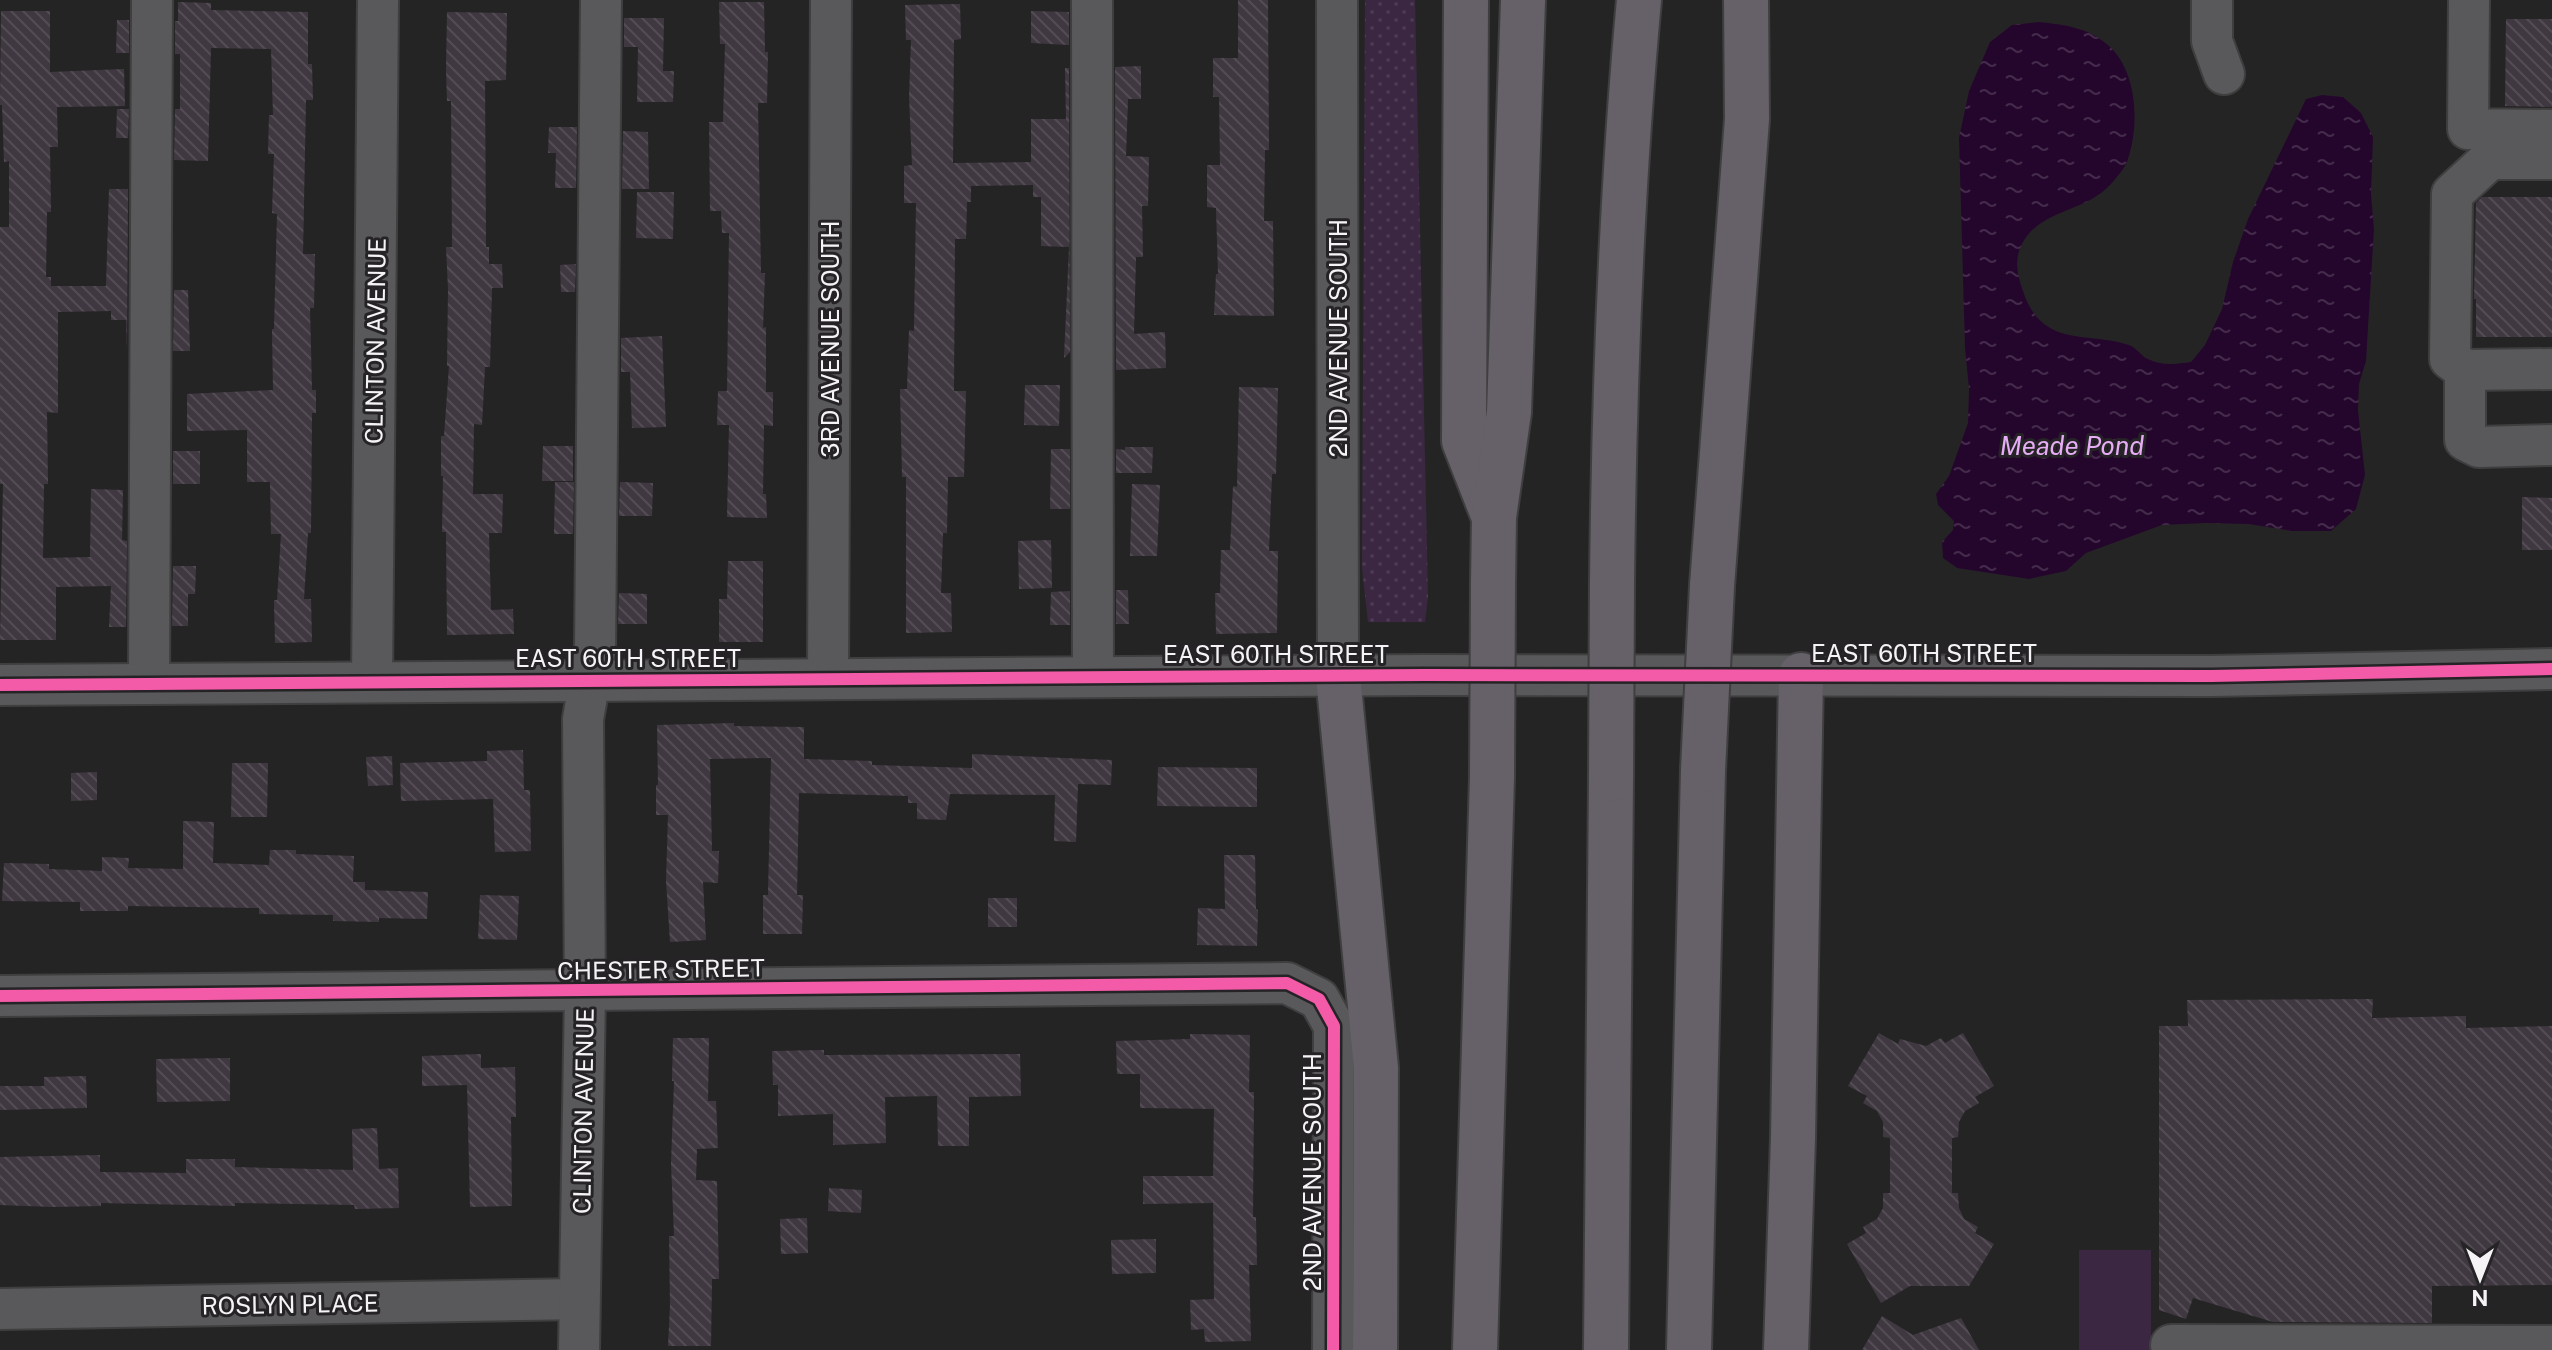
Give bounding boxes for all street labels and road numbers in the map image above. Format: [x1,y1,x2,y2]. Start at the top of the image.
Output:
street label: 2ND AVENUE SOUTH [1324,219,1352,457]
street label: 3RD AVENUE SOUTH [816,220,844,458]
street label: CLINTON AVENUE [359,238,391,444]
street label: EAST 60TH STREET [1811,639,2037,667]
street label: EAST 60TH STREET [1163,640,1389,668]
street label: EAST 60TH STREET [515,644,741,672]
street label: CHESTER STREET [557,953,765,985]
street label: CLINTON AVENUE [567,1008,599,1214]
street label: 2ND AVENUE SOUTH [1298,1053,1326,1291]
street label: ROSLYN PLACE [201,1288,379,1320]

